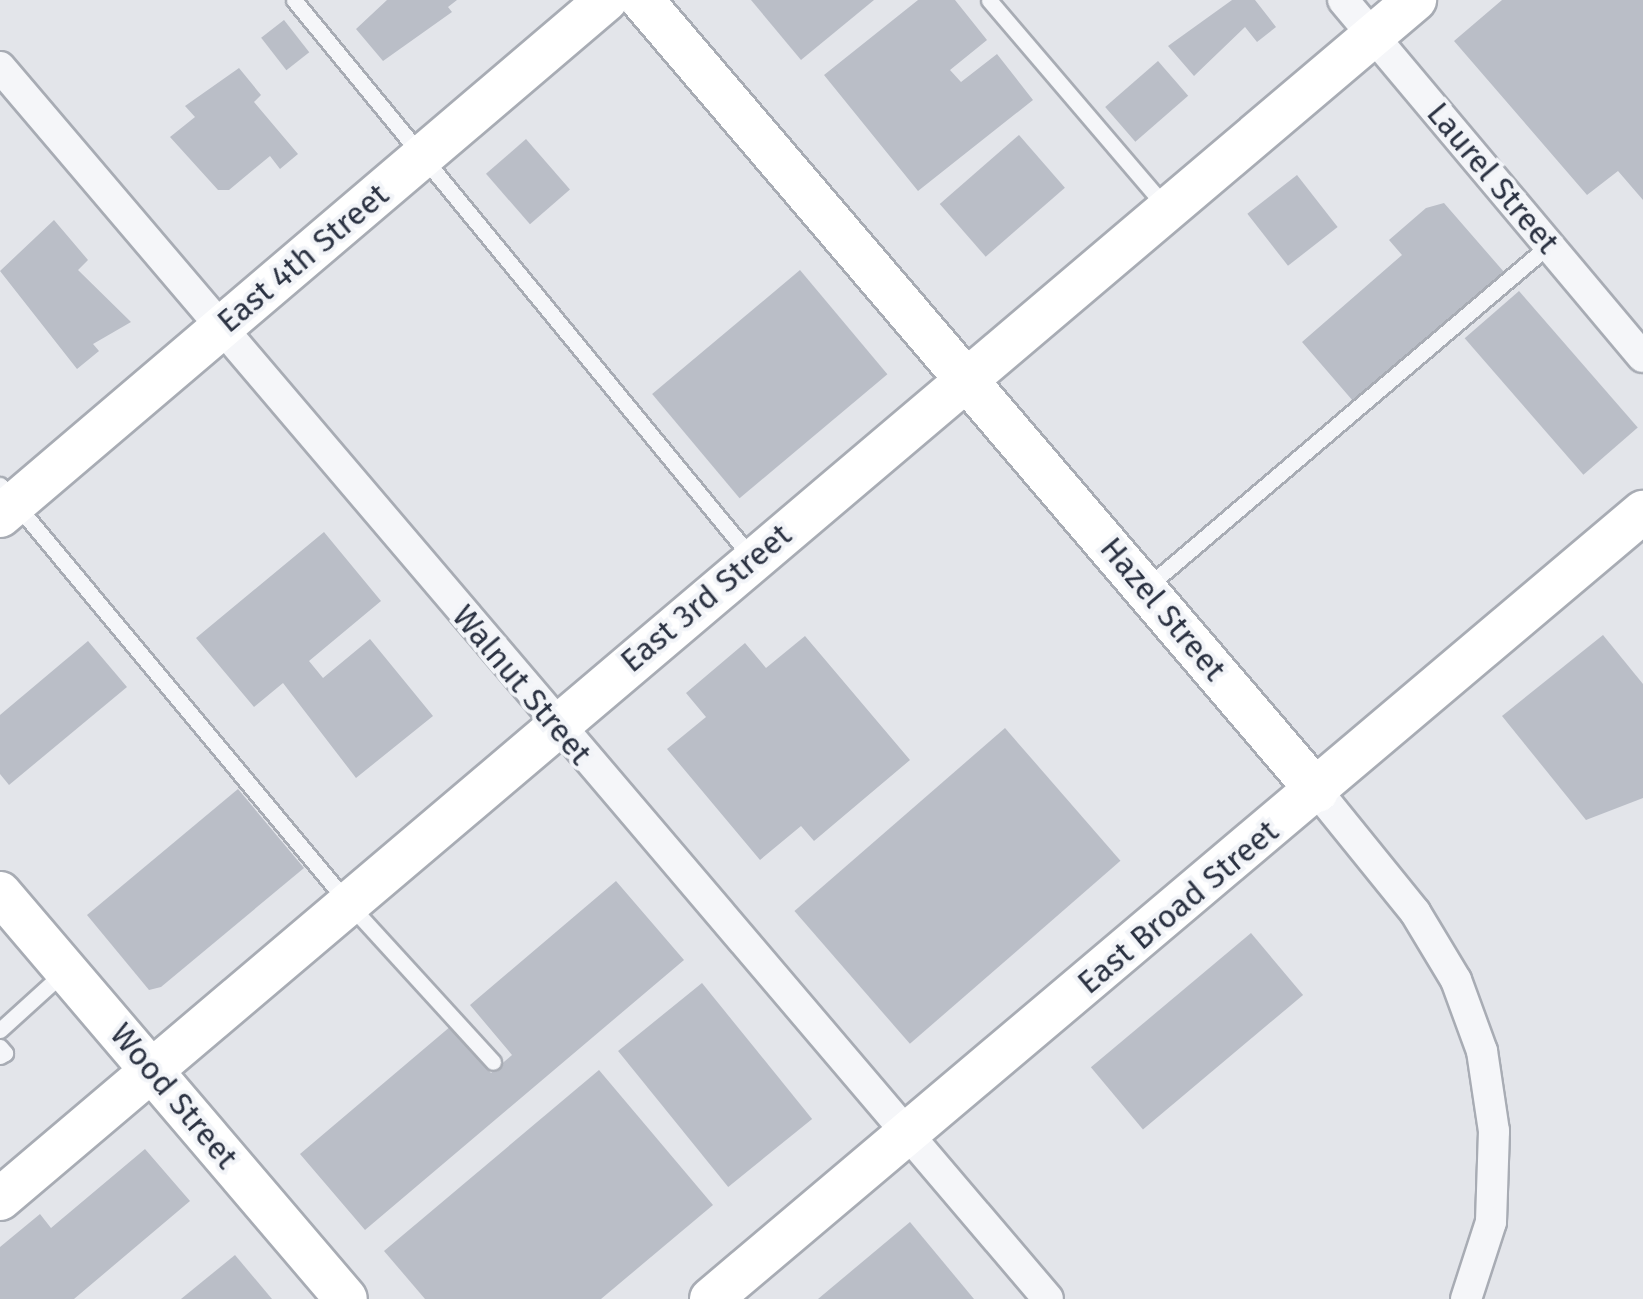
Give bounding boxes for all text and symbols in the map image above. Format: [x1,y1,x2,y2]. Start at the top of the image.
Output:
street label: Laurel Street [1419,95,1567,261]
street label: East 4th Street [210,175,396,341]
street label: East 3rd Street [613,516,799,680]
street label: Hazel Street [1092,530,1234,688]
street label: Walnut Street [444,598,600,772]
street label: East Broad Street [1070,812,1286,1002]
street label: Wood Street [102,1016,246,1176]

